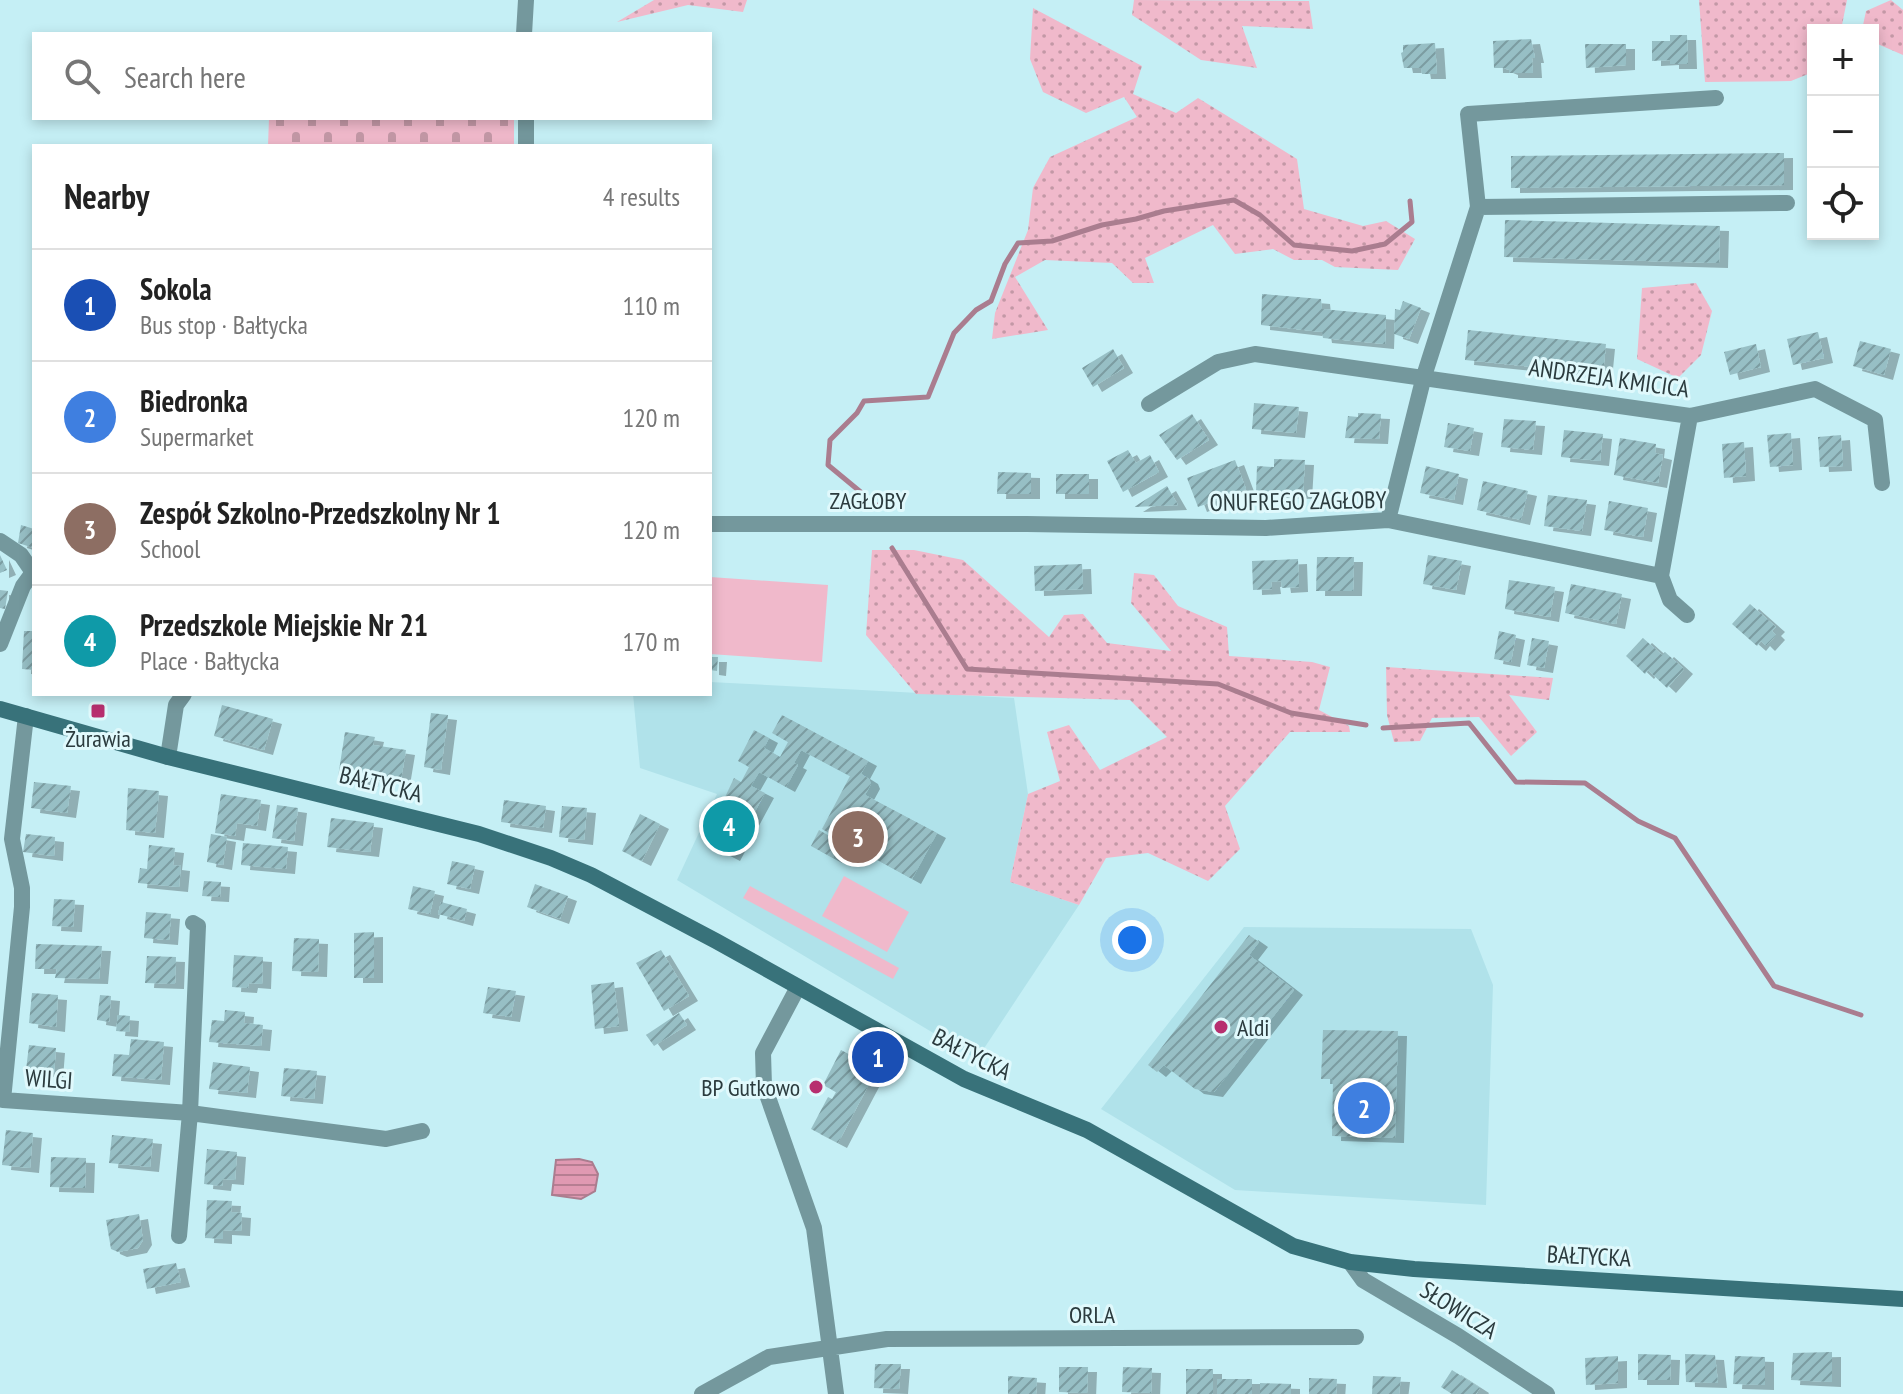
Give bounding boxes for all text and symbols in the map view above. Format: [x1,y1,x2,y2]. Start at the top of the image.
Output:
map controls [1807,24,1879,240]
button: + [1807,24,1879,96]
search box [32,32,712,120]
icon: search [60,54,104,98]
text: Search here [124,57,246,96]
button: − [1807,96,1879,168]
button: locate [1807,168,1879,240]
text: Nearby [64,174,149,218]
text: 4 results [603,180,680,213]
text: Sokola [140,269,212,308]
text: 1 [84,289,96,322]
text: 110 m [622,289,680,322]
text: Bus stop · Bałtycka [140,308,308,341]
street label: ANDRZEJA KMICICA [1527,351,1692,405]
text: Biedronka [140,381,248,420]
text: 2 [84,401,96,434]
text: 120 m [622,401,680,434]
text: Supermarket [140,420,254,453]
street label: ONUFREGO ZAGŁOBY [1209,484,1387,518]
street label: ZAGŁOBY [830,485,907,516]
text: Zespół Szkolno-Przedszkolny Nr 1 [140,493,501,532]
text: 3 [84,513,96,546]
text: 120 m [622,513,680,546]
text: School [140,532,200,565]
text: Przedszkole Miejskie Nr 21 [140,605,428,644]
text: 4 [84,625,96,658]
text: 170 m [622,625,680,658]
text: Place · Bałtycka [140,644,280,677]
marker: Żurawia [89,702,107,720]
place label: Żurawia [65,723,131,754]
street label: BAŁTYCKA [336,759,426,809]
pin: 4 [703,796,755,856]
pin: 3 [832,807,884,867]
your location [1112,920,1152,960]
place label: Aldi [1237,1012,1270,1043]
marker: Aldi [1212,1018,1230,1036]
street label: BAŁTYCKA [927,1021,1017,1087]
pin: 1 [852,1027,904,1087]
street label: WILGI [24,1062,74,1096]
place label: BP Gutkowo [701,1072,800,1103]
marker: BP Gutkowo [807,1078,825,1096]
pin: 2 [1338,1078,1390,1138]
street label: BAŁTYCKA [1546,1238,1633,1274]
street label: SŁOWICZA [1415,1274,1504,1346]
street label: ORLA [1069,1299,1116,1330]

